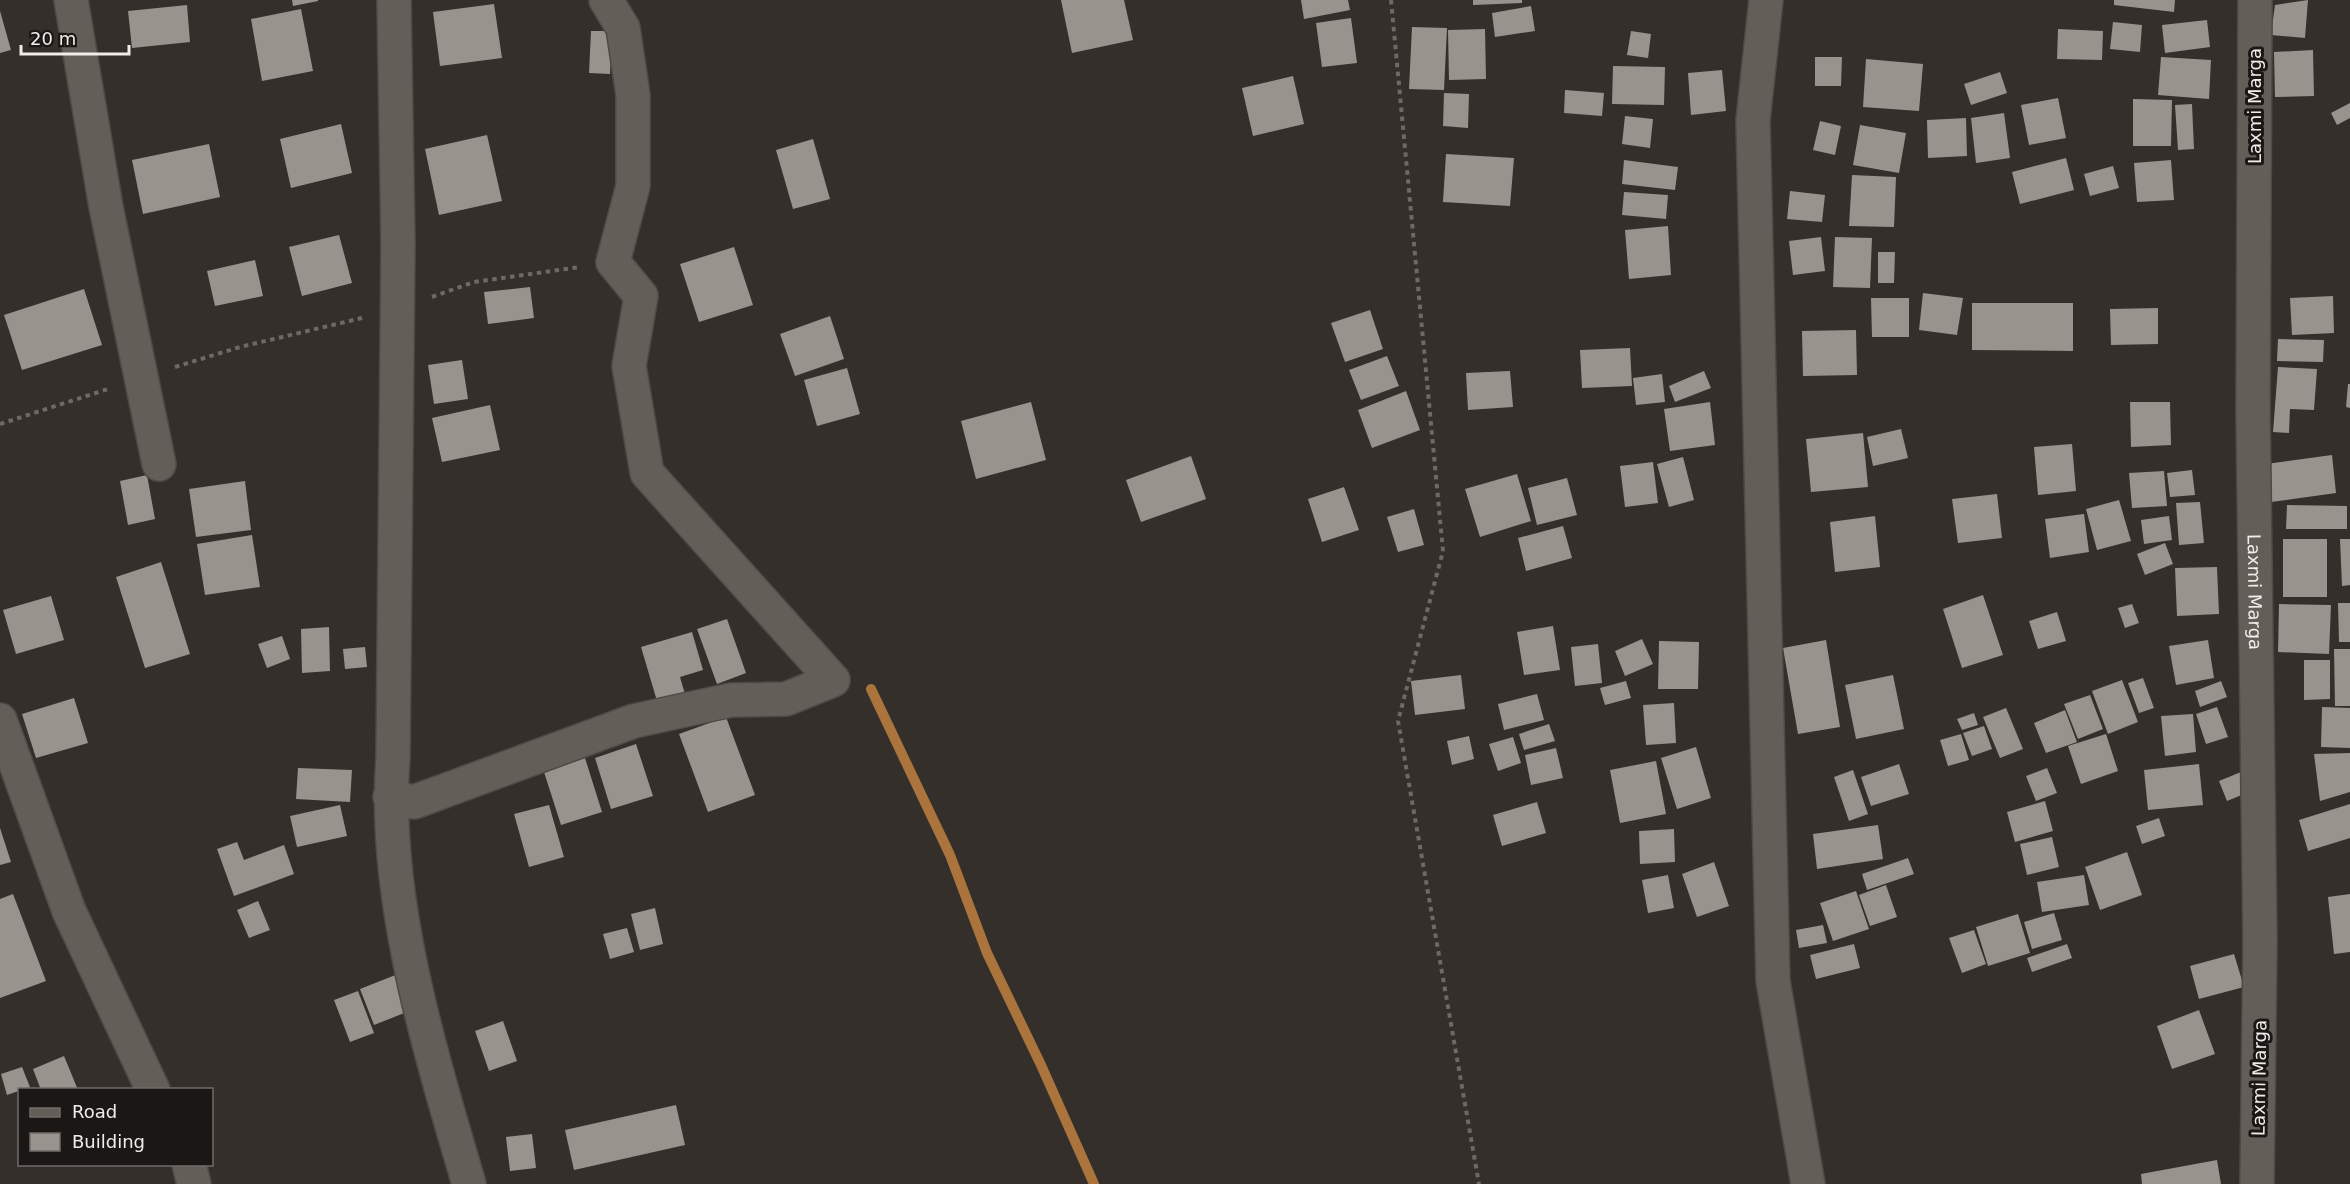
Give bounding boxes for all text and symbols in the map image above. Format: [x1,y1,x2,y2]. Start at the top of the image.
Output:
scale bar [21,18,129,56]
text: 20 m [30,28,76,49]
street label: Laxmi Marga [2244,48,2265,164]
street label: Laxmi Marga [2244,534,2267,650]
street label: Laxmi Marga [2247,1020,2271,1136]
legend [18,1088,213,1166]
text: Road [72,1101,117,1122]
text: Building [72,1131,145,1152]

